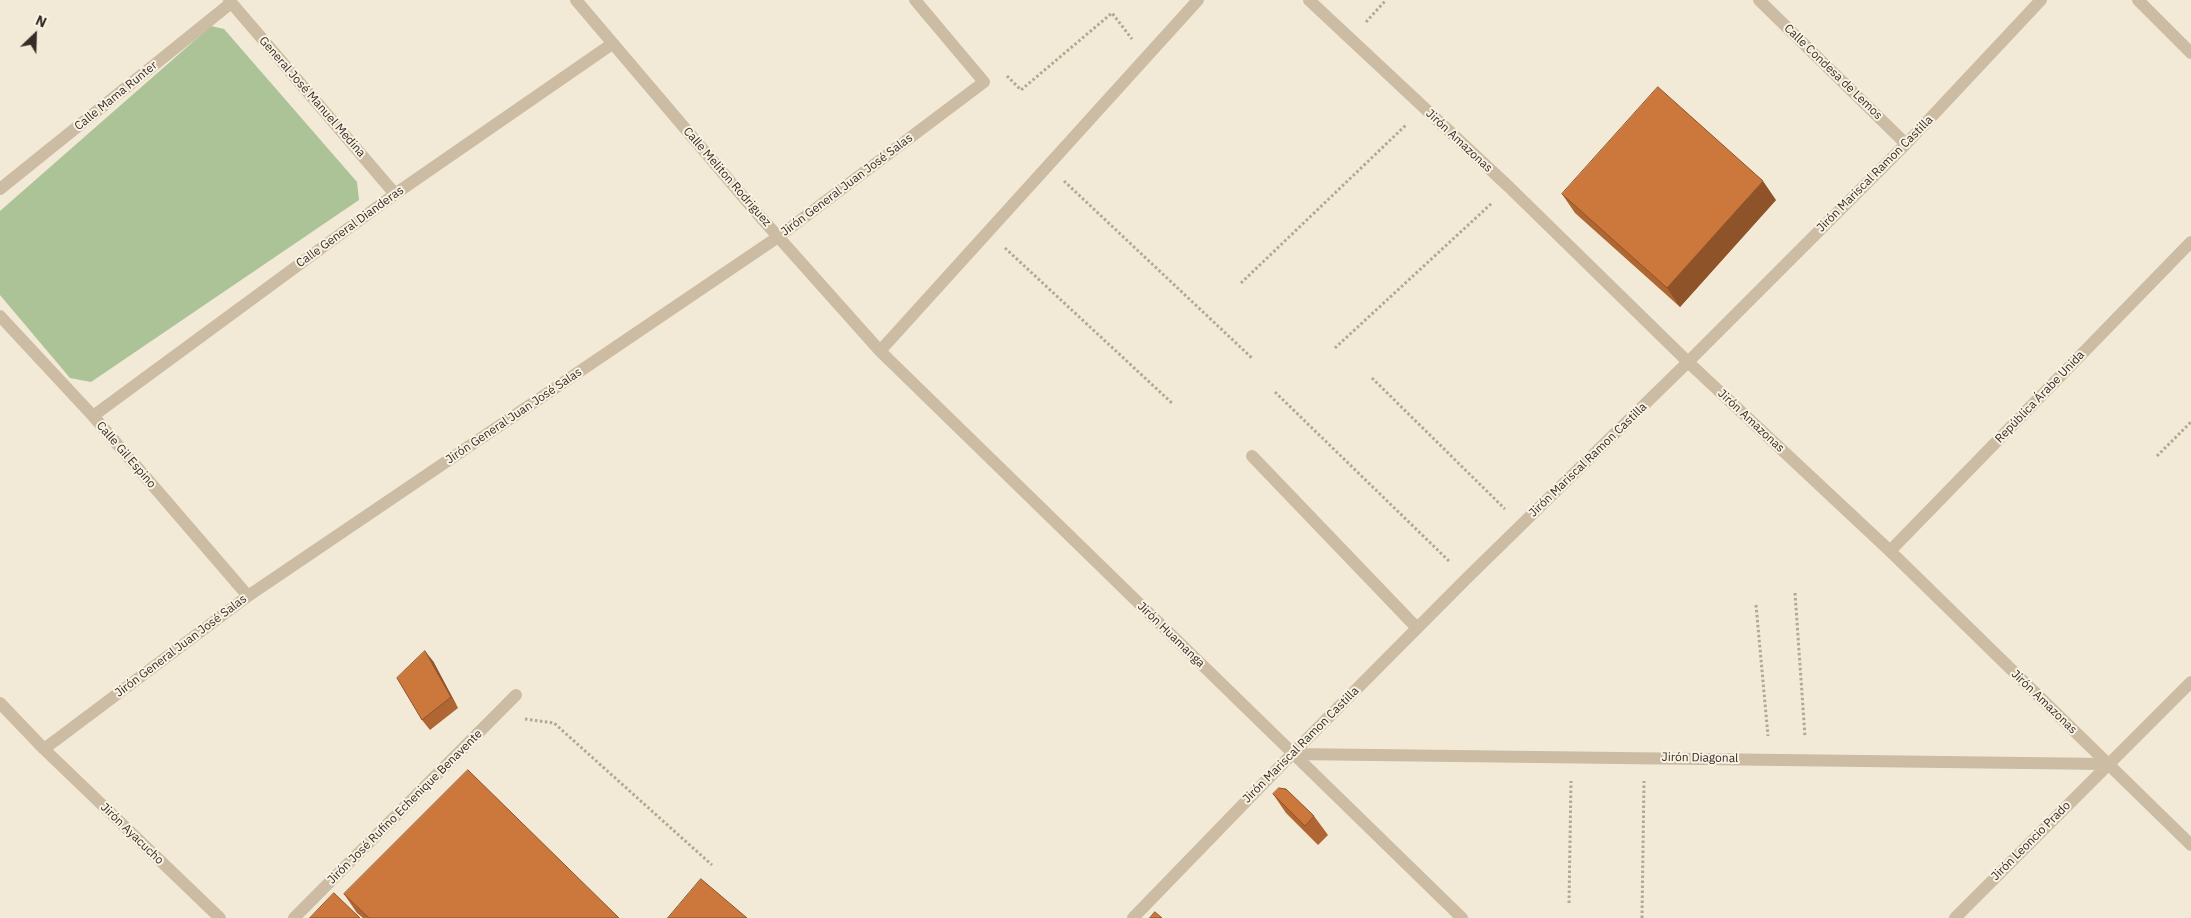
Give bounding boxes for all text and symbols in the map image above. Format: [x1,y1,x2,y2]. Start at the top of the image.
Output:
north arrow [10,10,60,60]
text: N [33,11,49,32]
street label: Calle Condesa de Lemos [1781,21,1885,123]
street label: General José Manuel Medina [256,34,368,160]
street label: Calle Mama Runter [72,58,160,134]
street label: Jirón Amazonas [1423,107,1495,175]
street label: Jirón Mariscal Ramon Castilla [1814,113,1936,235]
street label: Calle Meliton Rodriguez [680,124,774,230]
street label: Jirón General Juan José Salas [778,131,916,239]
street label: Calle General Dianderas [293,183,407,271]
street label: República Árabe Unida [1992,348,2088,446]
street label: Jirón General Juan José Salas [443,365,585,467]
street label: Jirón Amazonas [1715,387,1787,455]
street label: Jirón Mariscal Ramon Castilla [1526,400,1650,520]
street label: Calle Gil Espino [93,419,159,491]
street label: Jirón General Juan José Salas [112,592,250,700]
street label: Jirón Huamanga [1134,599,1208,671]
street label: Jirón Amazonas [2008,667,2080,737]
street label: Jirón Mariscal Ramon Castilla [1240,684,1362,806]
street label: Jirón José Rufino Echenique Benavente [325,727,485,887]
street label: Jirón Diagonal [1661,750,1739,766]
street label: Jirón Leoncio Prado [1988,798,2074,884]
street label: Jirón Ayacucho [98,800,166,868]

